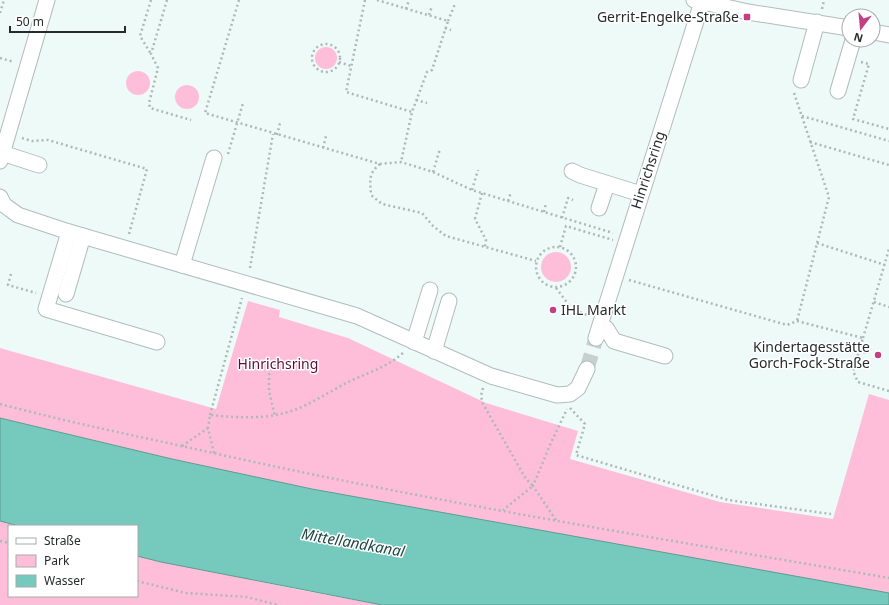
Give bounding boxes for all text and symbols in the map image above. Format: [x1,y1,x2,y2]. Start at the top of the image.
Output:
place label: Gerrit-Engelke-Straße [597,7,739,26]
scale bar [10,8,125,34]
north arrow [841,8,881,48]
marker: Gerrit-Engelke-Straße [742,12,752,22]
text: 50 m [16,13,44,30]
text: N [852,30,864,47]
street label: Hinrichsring [626,128,669,211]
place label: IHL Markt [561,300,626,319]
marker: IHL Markt [548,305,558,315]
place label: Kindertagesstätte Gorch-Fock-Straße [749,337,870,372]
marker: Kindertagesstätte Gorch-Fock-Straße [873,350,883,360]
park label: Hinrichsring [238,354,318,373]
water label: Mittellandkanal [300,523,408,561]
legend [8,525,138,597]
text: Straße [44,532,81,549]
text: Park [44,552,70,569]
text: Wasser [44,572,85,589]

